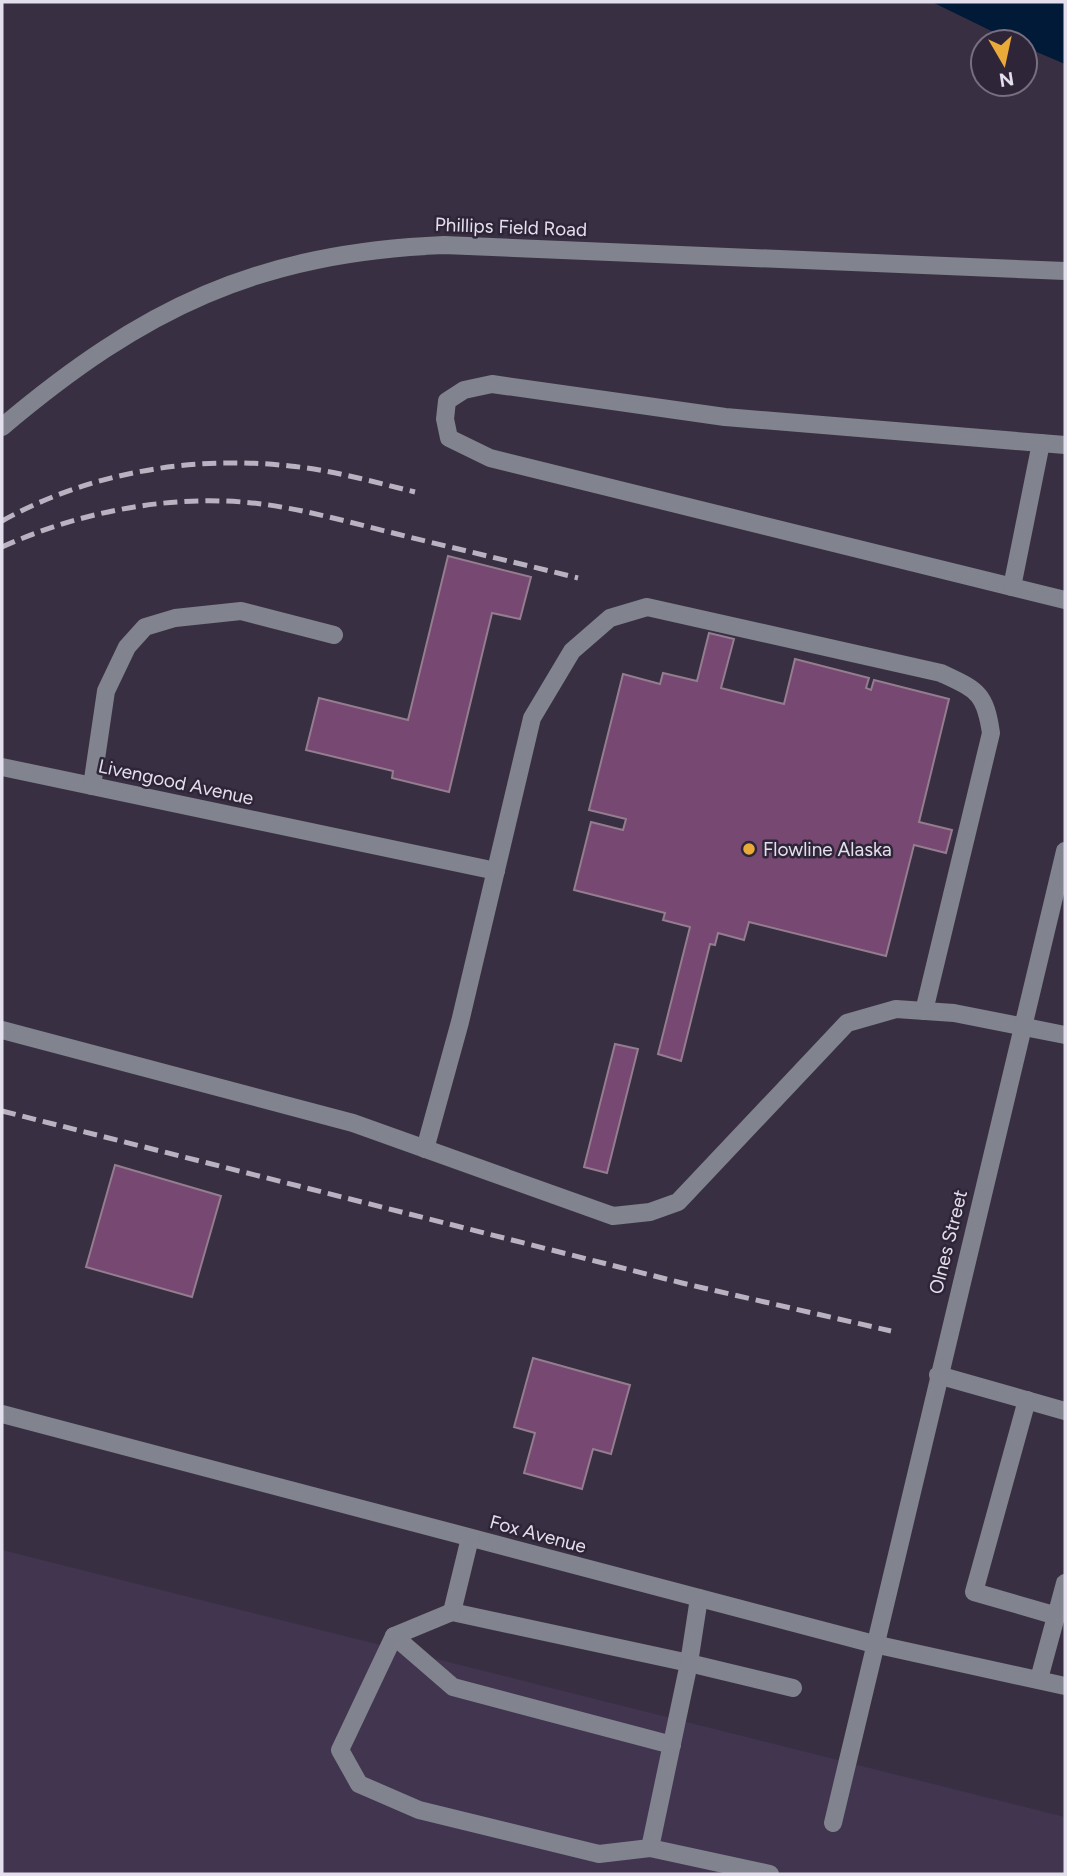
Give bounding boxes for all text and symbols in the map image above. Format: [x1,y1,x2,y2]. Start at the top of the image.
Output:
north arrow [969,28,1039,98]
text: N [998,67,1016,92]
street label: Phillips Field Road [434,213,588,241]
street label: Livengood Avenue [96,754,256,810]
place label: Flowline Alaska [763,838,892,861]
marker: Flowline Alaska [741,841,757,857]
street label: Olnes Street [924,1187,972,1297]
street label: Fox Avenue [487,1510,589,1558]

